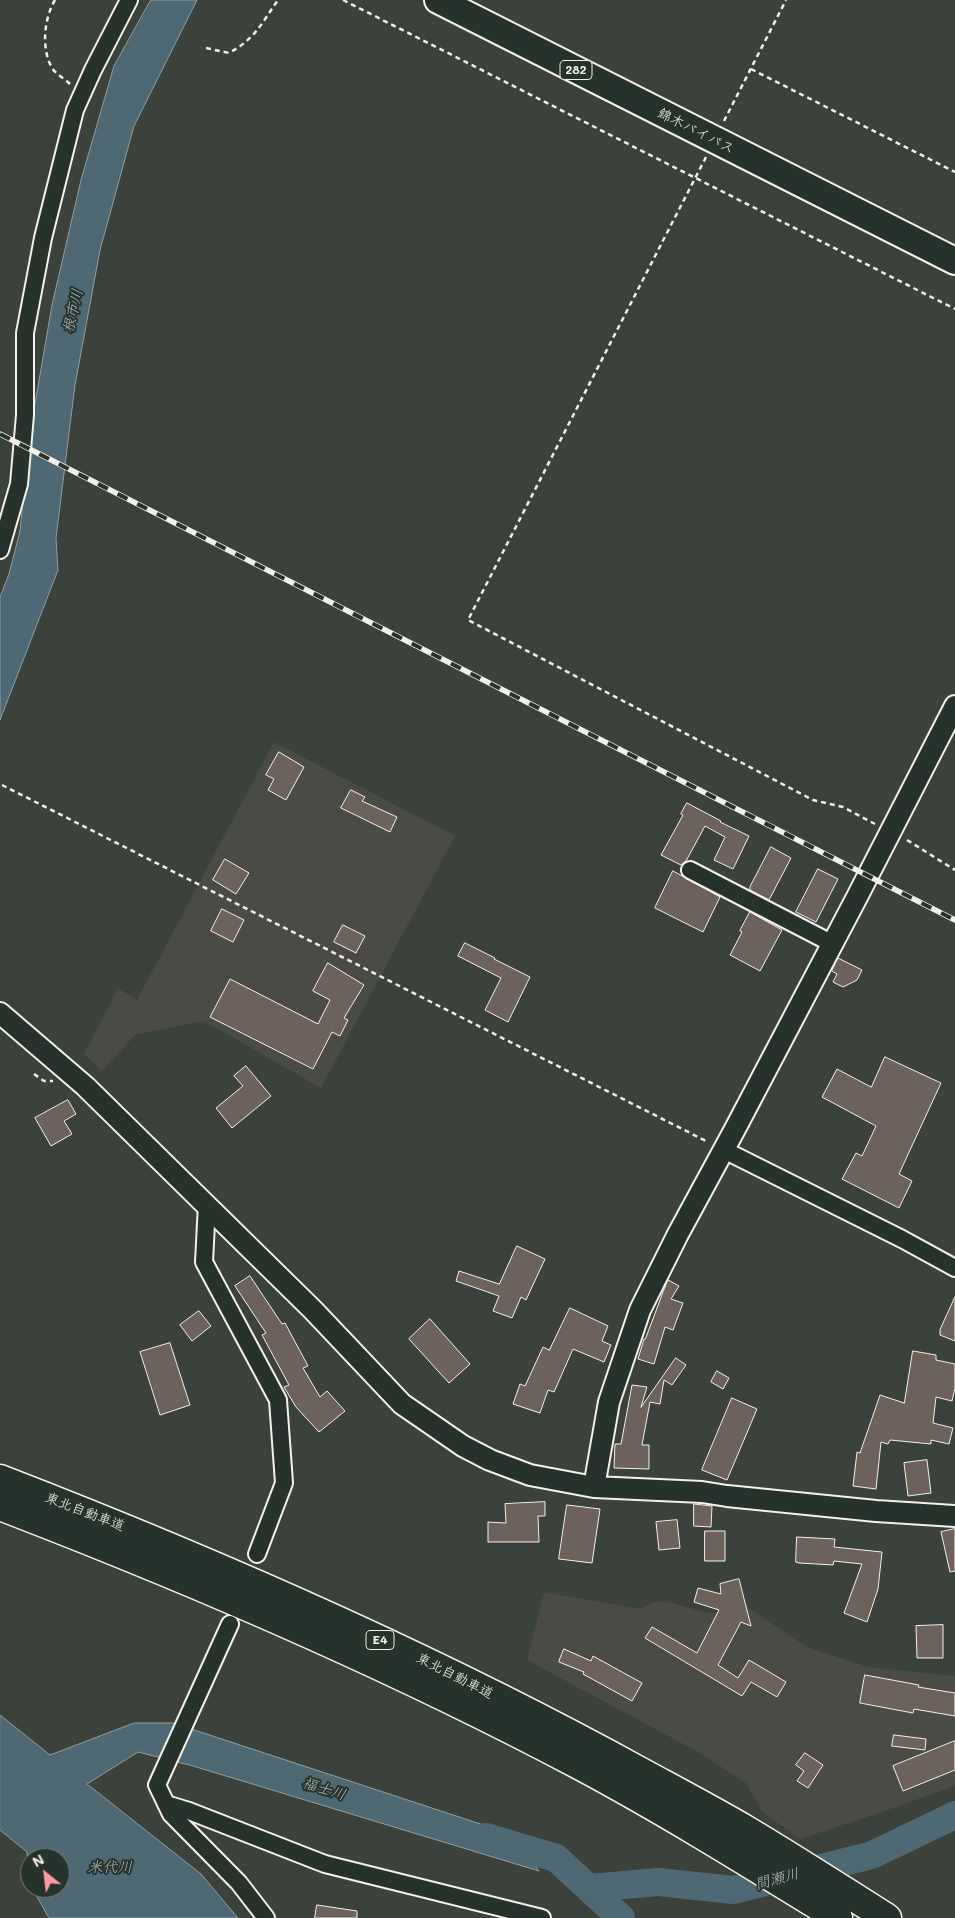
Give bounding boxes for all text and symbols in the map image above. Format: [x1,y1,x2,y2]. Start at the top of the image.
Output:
road number: 282 [560,60,592,80]
street label: 錦木バイパス [655,104,737,158]
water label: 根市川 [59,287,87,335]
street label: 東北自動車道 [43,1489,127,1535]
road number: E4 [366,1630,394,1650]
street label: 東北自動車道 [414,1649,496,1703]
water label: 福士川 [300,1774,348,1804]
north arrow [20,1848,70,1898]
text: N [29,1849,47,1871]
water label: 米代川 [88,1858,132,1876]
water label: 間瀬川 [753,1864,801,1894]

